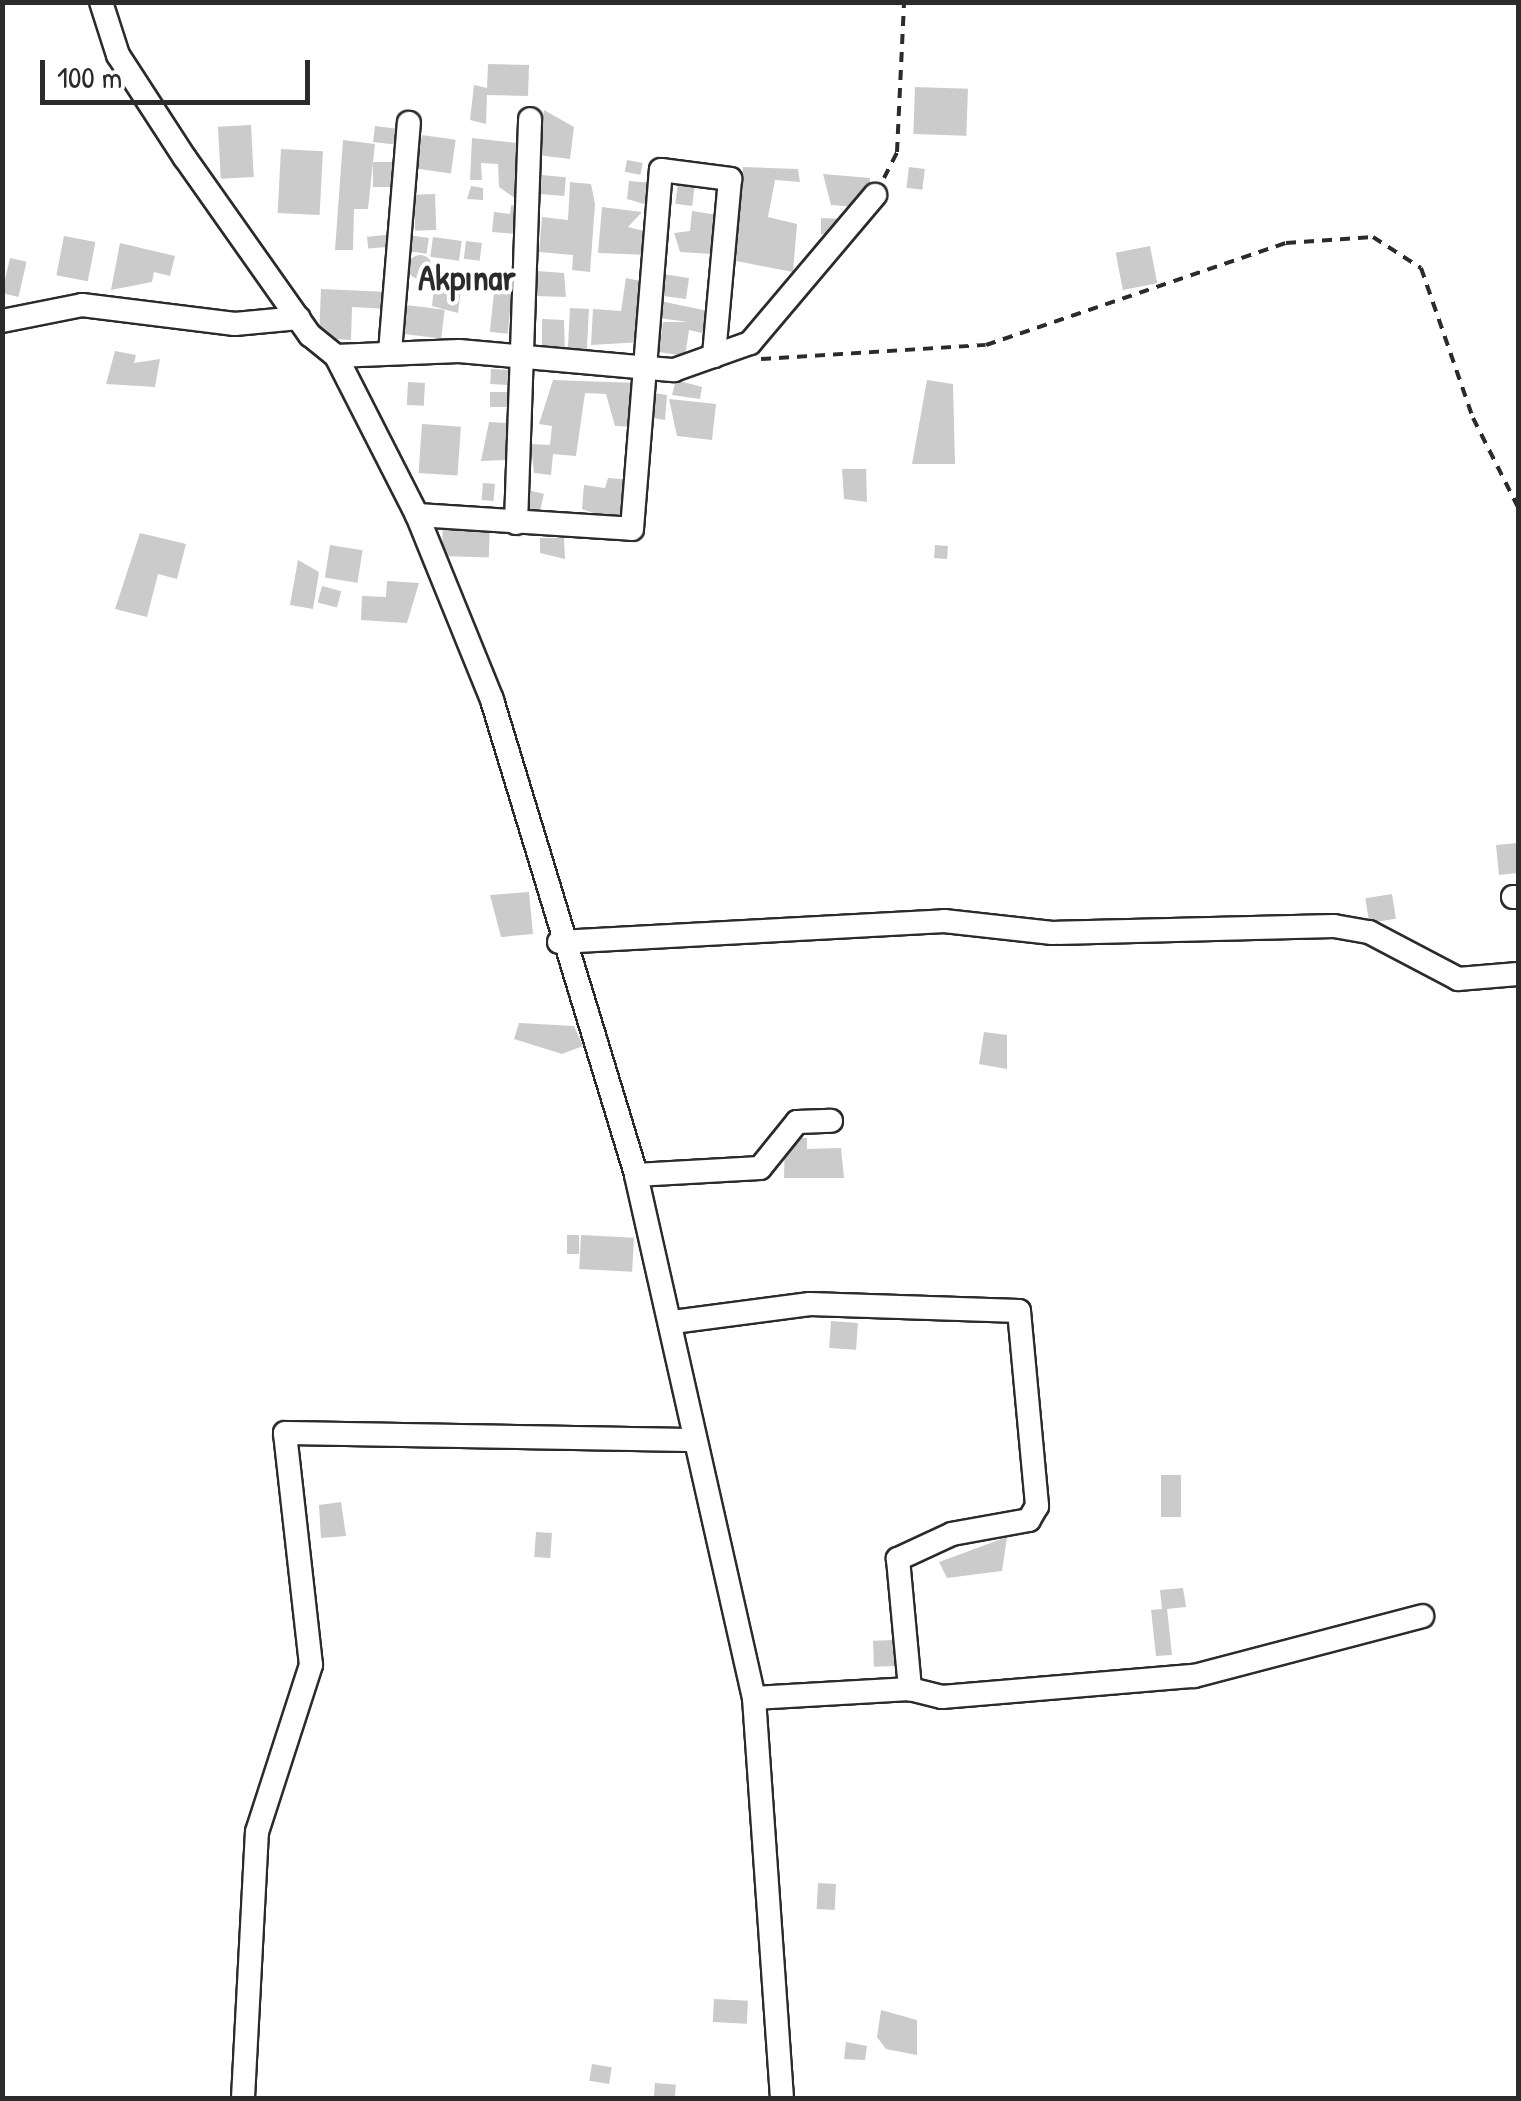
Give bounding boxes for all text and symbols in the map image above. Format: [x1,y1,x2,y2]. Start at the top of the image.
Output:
scale bar [45,40,315,102]
text: 100 m [57,57,122,97]
district label: Akpınar [418,257,516,299]

